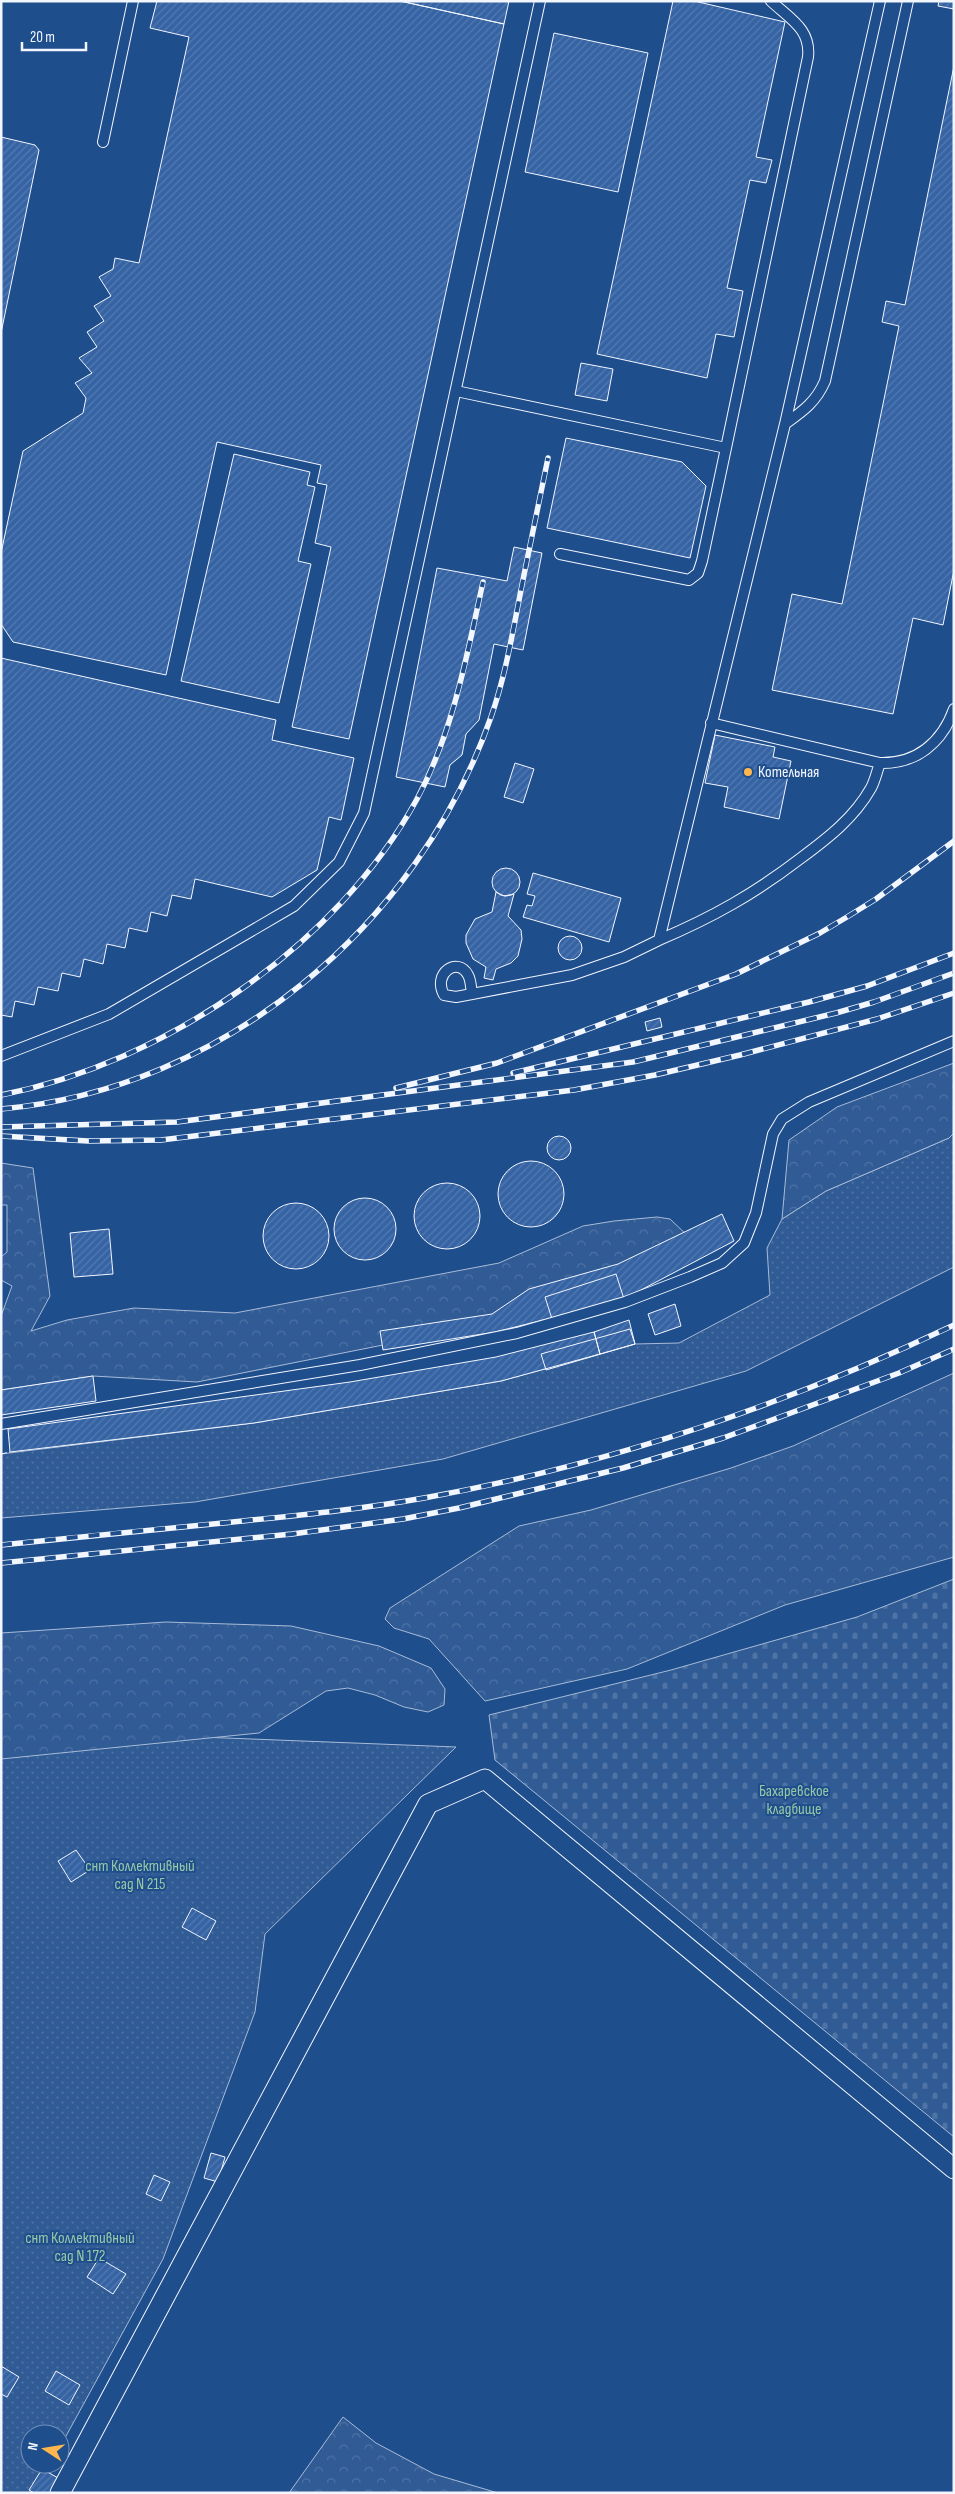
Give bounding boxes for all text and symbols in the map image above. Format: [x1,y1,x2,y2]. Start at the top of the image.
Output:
scale bar [22,20,86,52]
text: 20 m [30,28,55,47]
place label: Котельная [758,763,819,782]
marker: Котельная [742,766,754,778]
park label: Бахаревское кладбище [759,1782,829,1819]
park label: снт Коллективный сад N 215 [85,1857,195,1894]
park label: снт Коллективный сад N 172 [25,2229,135,2266]
north arrow [20,2424,70,2474]
text: N [24,2441,42,2452]

